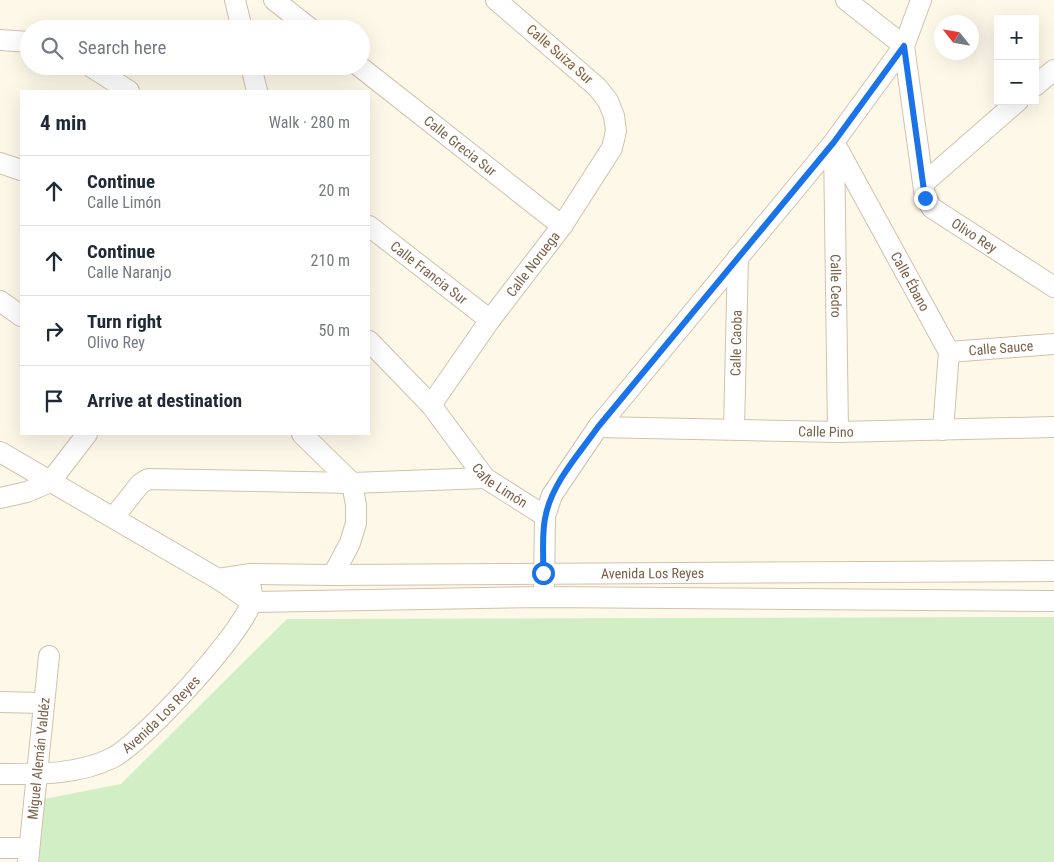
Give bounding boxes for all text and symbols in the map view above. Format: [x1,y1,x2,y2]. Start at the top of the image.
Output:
north arrow [934,15,979,60]
map controls [994,15,1039,105]
button: + [994,15,1039,60]
search box [20,20,370,75]
street label: Calle Suiza Sur [524,21,596,87]
icon: search [38,34,66,62]
text: Search here [78,36,166,59]
button: − [994,60,1039,105]
text: 4 min [40,111,87,135]
street label: Calle Grecia Sur [421,112,500,179]
text: Walk · 280 m [269,113,350,132]
text: Continue [87,170,155,193]
icon: ahead [40,177,68,205]
text: 20 m [318,181,350,200]
route end [914,187,937,210]
text: Calle Limón [87,193,161,212]
street label: Olivo Rey [949,215,1000,256]
street label: Calle Noruega [503,228,563,300]
street label: Calle Francia Sur [387,238,471,307]
text: Continue [87,240,155,263]
icon: ahead [40,247,68,275]
street label: Calle Ébano [888,249,933,314]
text: 210 m [311,251,350,270]
street label: Calle Cedro [828,254,844,318]
text: Calle Naranjo [87,263,171,282]
text: Turn right [87,310,162,333]
street label: Calle Caoba [727,310,745,376]
icon: right [40,317,68,345]
text: 50 m [318,321,350,340]
text: Olivo Rey [87,333,145,352]
street label: Calle Sauce [968,338,1034,358]
icon: arrive [40,387,68,415]
text: Arrive at destination [87,389,242,412]
street label: Calle Pino [798,423,854,440]
street label: Calle Limón [469,460,530,511]
route start [532,562,555,585]
street label: Avenida Los Reyes [601,565,704,582]
street label: Avenida Los Reyes [119,672,203,756]
street label: Miguel Alemán Valdéz [24,697,53,820]

